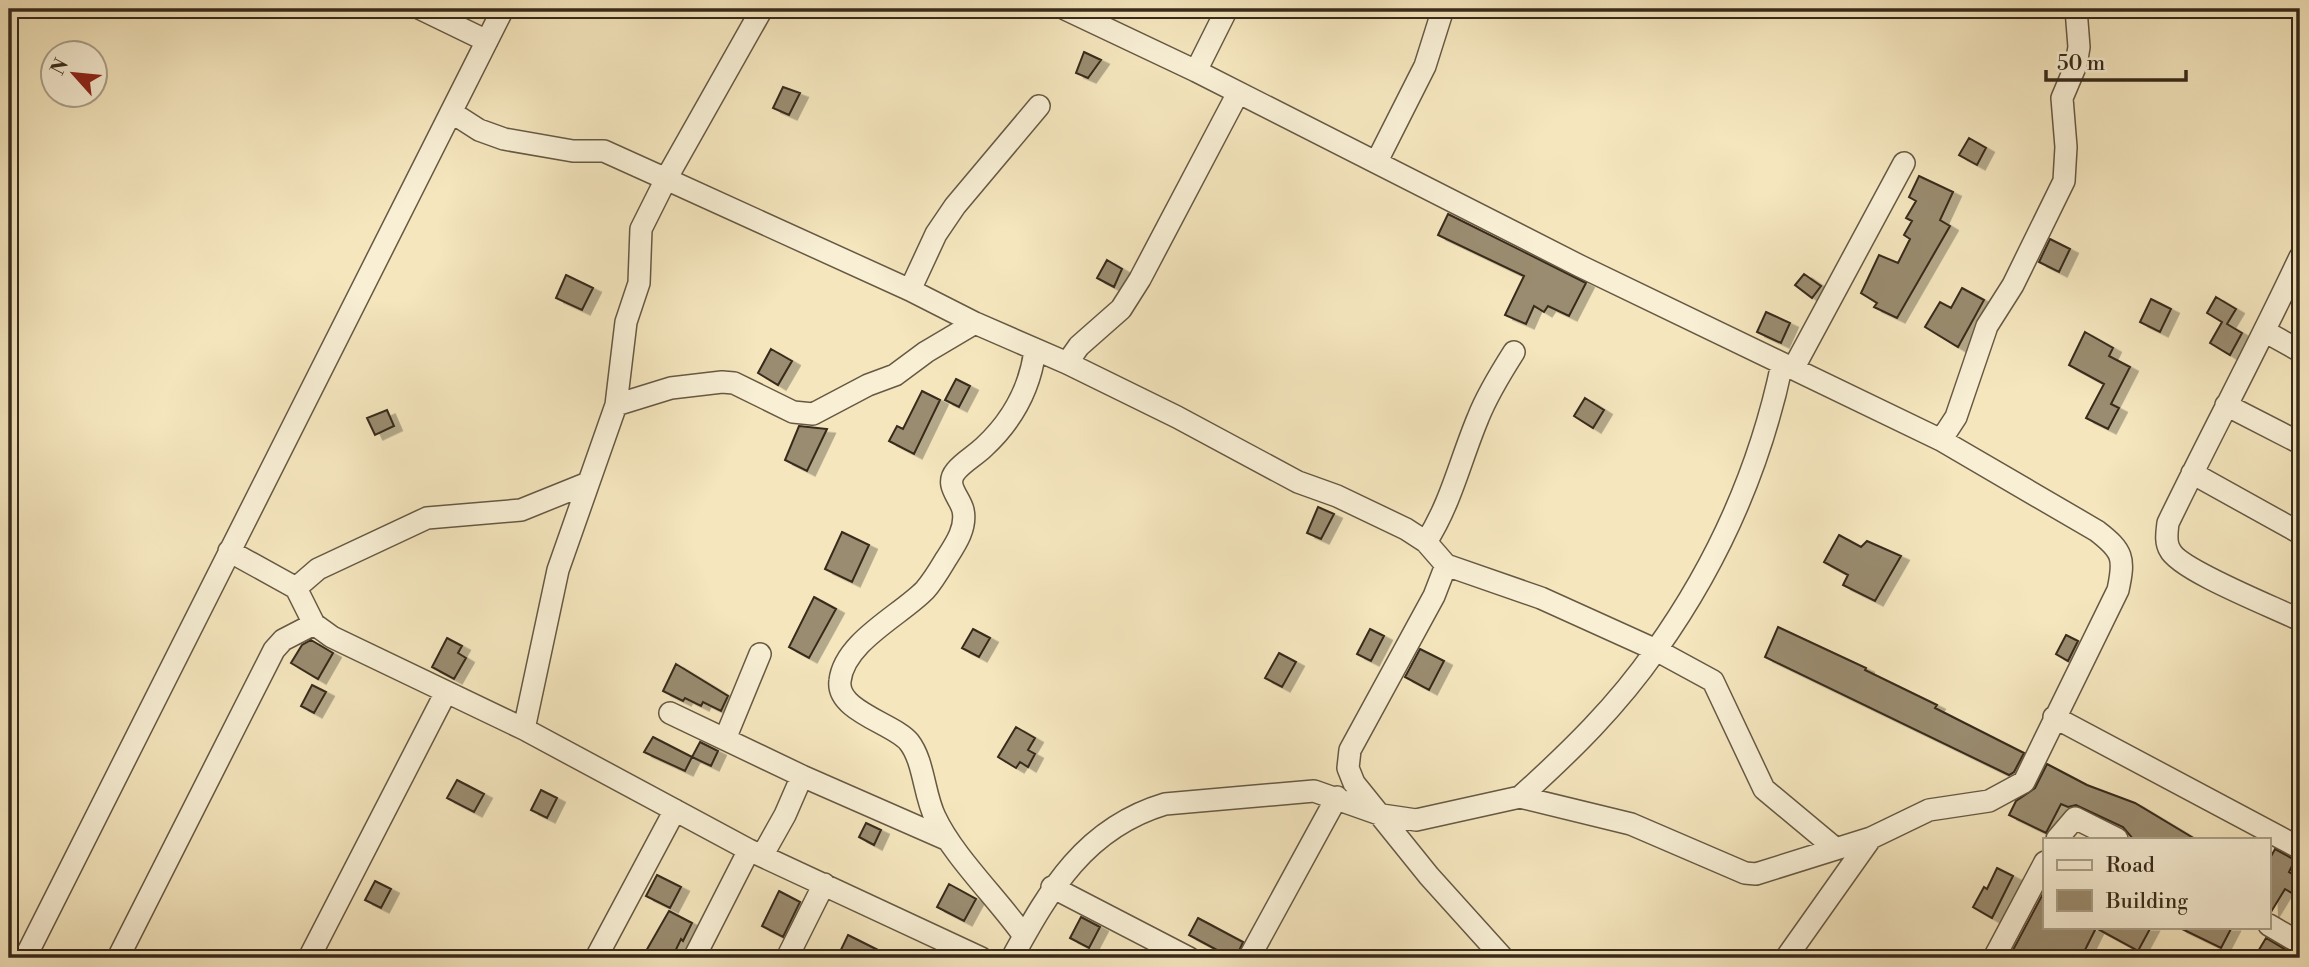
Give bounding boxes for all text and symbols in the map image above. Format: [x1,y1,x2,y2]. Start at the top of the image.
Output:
north arrow [38,38,108,108]
scale bar [2046,38,2186,82]
text: 50 m [2057,51,2105,77]
text: N [46,55,74,79]
legend [2043,838,2270,928]
text: Road [2106,853,2155,879]
text: Building [2105,889,2188,915]

